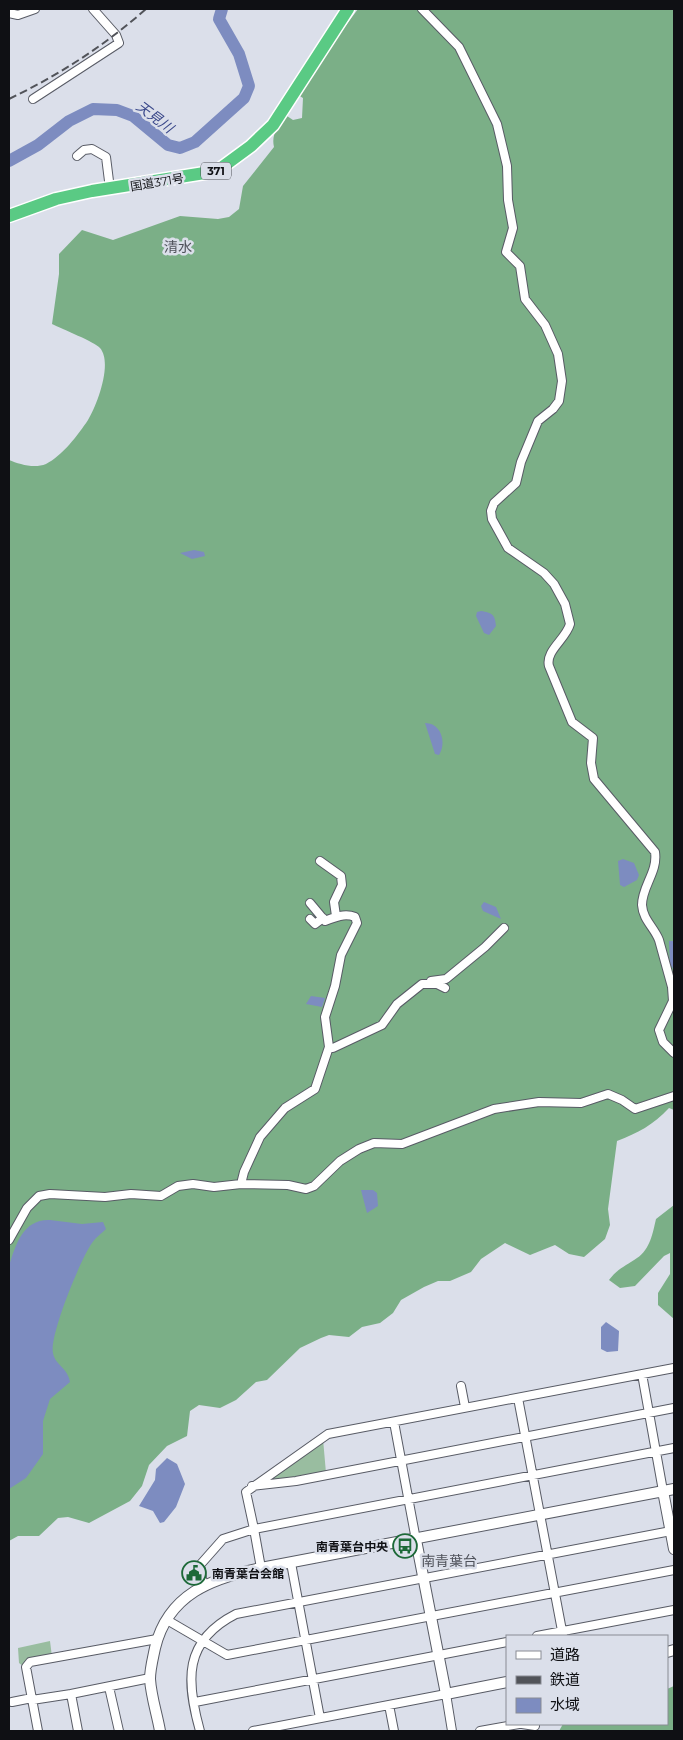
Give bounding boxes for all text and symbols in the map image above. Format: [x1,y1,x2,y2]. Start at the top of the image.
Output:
water label: 天見川 [133,97,179,138]
road number: 371 [201,162,231,180]
street label: 国道371号 [129,170,185,194]
district label: 清水 [164,238,192,256]
bus stop icon: 南青葉台中央 [392,1533,418,1559]
place label: 南青葉台中央 [316,1539,388,1554]
district label: 南青葉台 [421,1552,477,1570]
public building icon: 南青葉台会館 [181,1560,207,1586]
place label: 南青葉台会館 [212,1566,284,1581]
legend [506,1635,668,1725]
text: 道路 [550,1645,580,1664]
text: 鉄道 [550,1670,580,1689]
text: 水域 [550,1695,580,1714]

